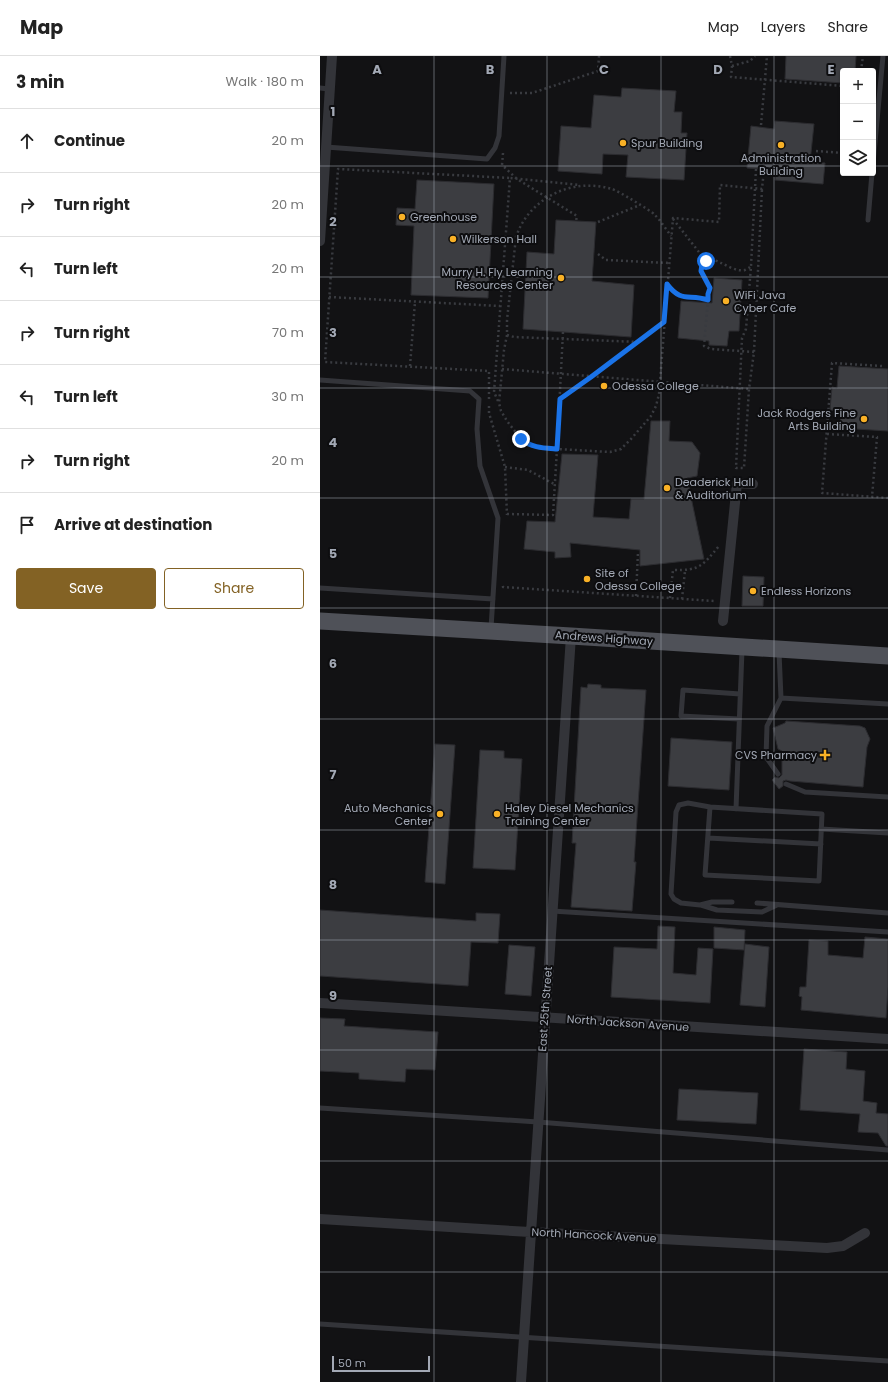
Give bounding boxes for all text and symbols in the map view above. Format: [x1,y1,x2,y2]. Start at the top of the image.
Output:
text: Map [20,14,63,41]
text: Map [708,17,739,37]
text: Layers [761,17,805,37]
text: Share [827,17,868,37]
text: A [372,60,382,79]
text: B [486,60,495,79]
text: C [599,60,609,79]
text: D [713,60,723,79]
text: E [827,60,835,79]
map controls [840,68,876,176]
button: + [840,68,876,104]
text: 3 min [16,70,64,94]
text: Walk · 180 m [226,72,304,91]
text: 1 [331,102,335,121]
button: − [840,104,876,140]
icon: ahead [16,130,38,152]
text: Continue [54,130,125,151]
text: 20 m [271,131,304,150]
place label: Spur Building [631,135,703,151]
marker: Spur Building [618,138,628,148]
marker: Administration Building [776,140,786,150]
button: layers [840,140,876,176]
place label: Administration Building [741,150,821,179]
icon: right [16,194,38,216]
text: Turn right [54,194,130,215]
text: 20 m [271,195,304,214]
place label: Greenhouse [410,209,477,225]
text: 2 [329,212,337,231]
marker: Greenhouse [397,212,407,222]
place label: Wilkerson Hall [461,231,537,247]
marker: Wilkerson Hall [448,234,458,244]
route start [697,252,715,270]
icon: left [16,258,38,280]
text: Turn left [54,258,118,279]
text: 20 m [271,259,304,278]
place label: Murry H. Fly Learning Resources Center [442,264,553,293]
marker: Murry H. Fly Learning Resources Center [556,273,566,283]
place label: WiFi Java Cyber Cafe [734,287,797,316]
marker: WiFi Java Cyber Cafe [721,296,731,306]
icon: right [16,322,38,344]
text: Turn right [54,322,130,343]
text: 70 m [272,323,304,342]
text: 3 [329,323,337,342]
place label: Odessa College [612,378,699,394]
marker: Odessa College [599,381,609,391]
icon: left [16,386,38,408]
text: Turn left [54,386,118,407]
text: 30 m [271,387,304,406]
place label: Jack Rodgers Fine Arts Building [757,405,856,434]
marker: Jack Rodgers Fine Arts Building [859,414,869,424]
route end [512,430,530,448]
text: 4 [329,433,338,452]
icon: right [16,450,38,472]
text: Turn right [54,450,130,471]
text: 20 m [271,451,304,470]
place label: Deaderick Hall & Auditorium [675,474,754,503]
marker: Deaderick Hall & Auditorium [662,483,672,493]
icon: arrive [16,514,38,536]
text: Arrive at destination [54,514,212,535]
text: 5 [329,544,337,563]
place label: Site of Odessa College [595,565,682,594]
button: Save [16,568,156,609]
button: Share [164,568,304,609]
marker: Site of Odessa College [582,574,592,584]
place label: Endless Horizons [761,583,852,599]
marker: Endless Horizons [748,586,758,596]
street label: Andrews Highway [555,627,654,649]
text: 6 [329,654,337,673]
place label: CVS Pharmacy [735,747,818,763]
marker: CVS Pharmacy [820,750,830,760]
text: 7 [330,765,337,784]
place label: Auto Mechanics Center [344,800,432,829]
place label: Haley Diesel Mechanics Training Center [505,800,634,829]
marker: Auto Mechanics Center [435,809,445,819]
marker: Haley Diesel Mechanics Training Center [492,809,502,819]
text: 8 [329,875,337,894]
street label: East 25th Street [534,966,556,1052]
text: 9 [329,986,337,1005]
street label: North Jackson Avenue [566,1011,690,1035]
street label: North Hancock Avenue [531,1224,657,1246]
scale bar [332,1354,430,1373]
text: 50 m [338,1355,366,1371]

